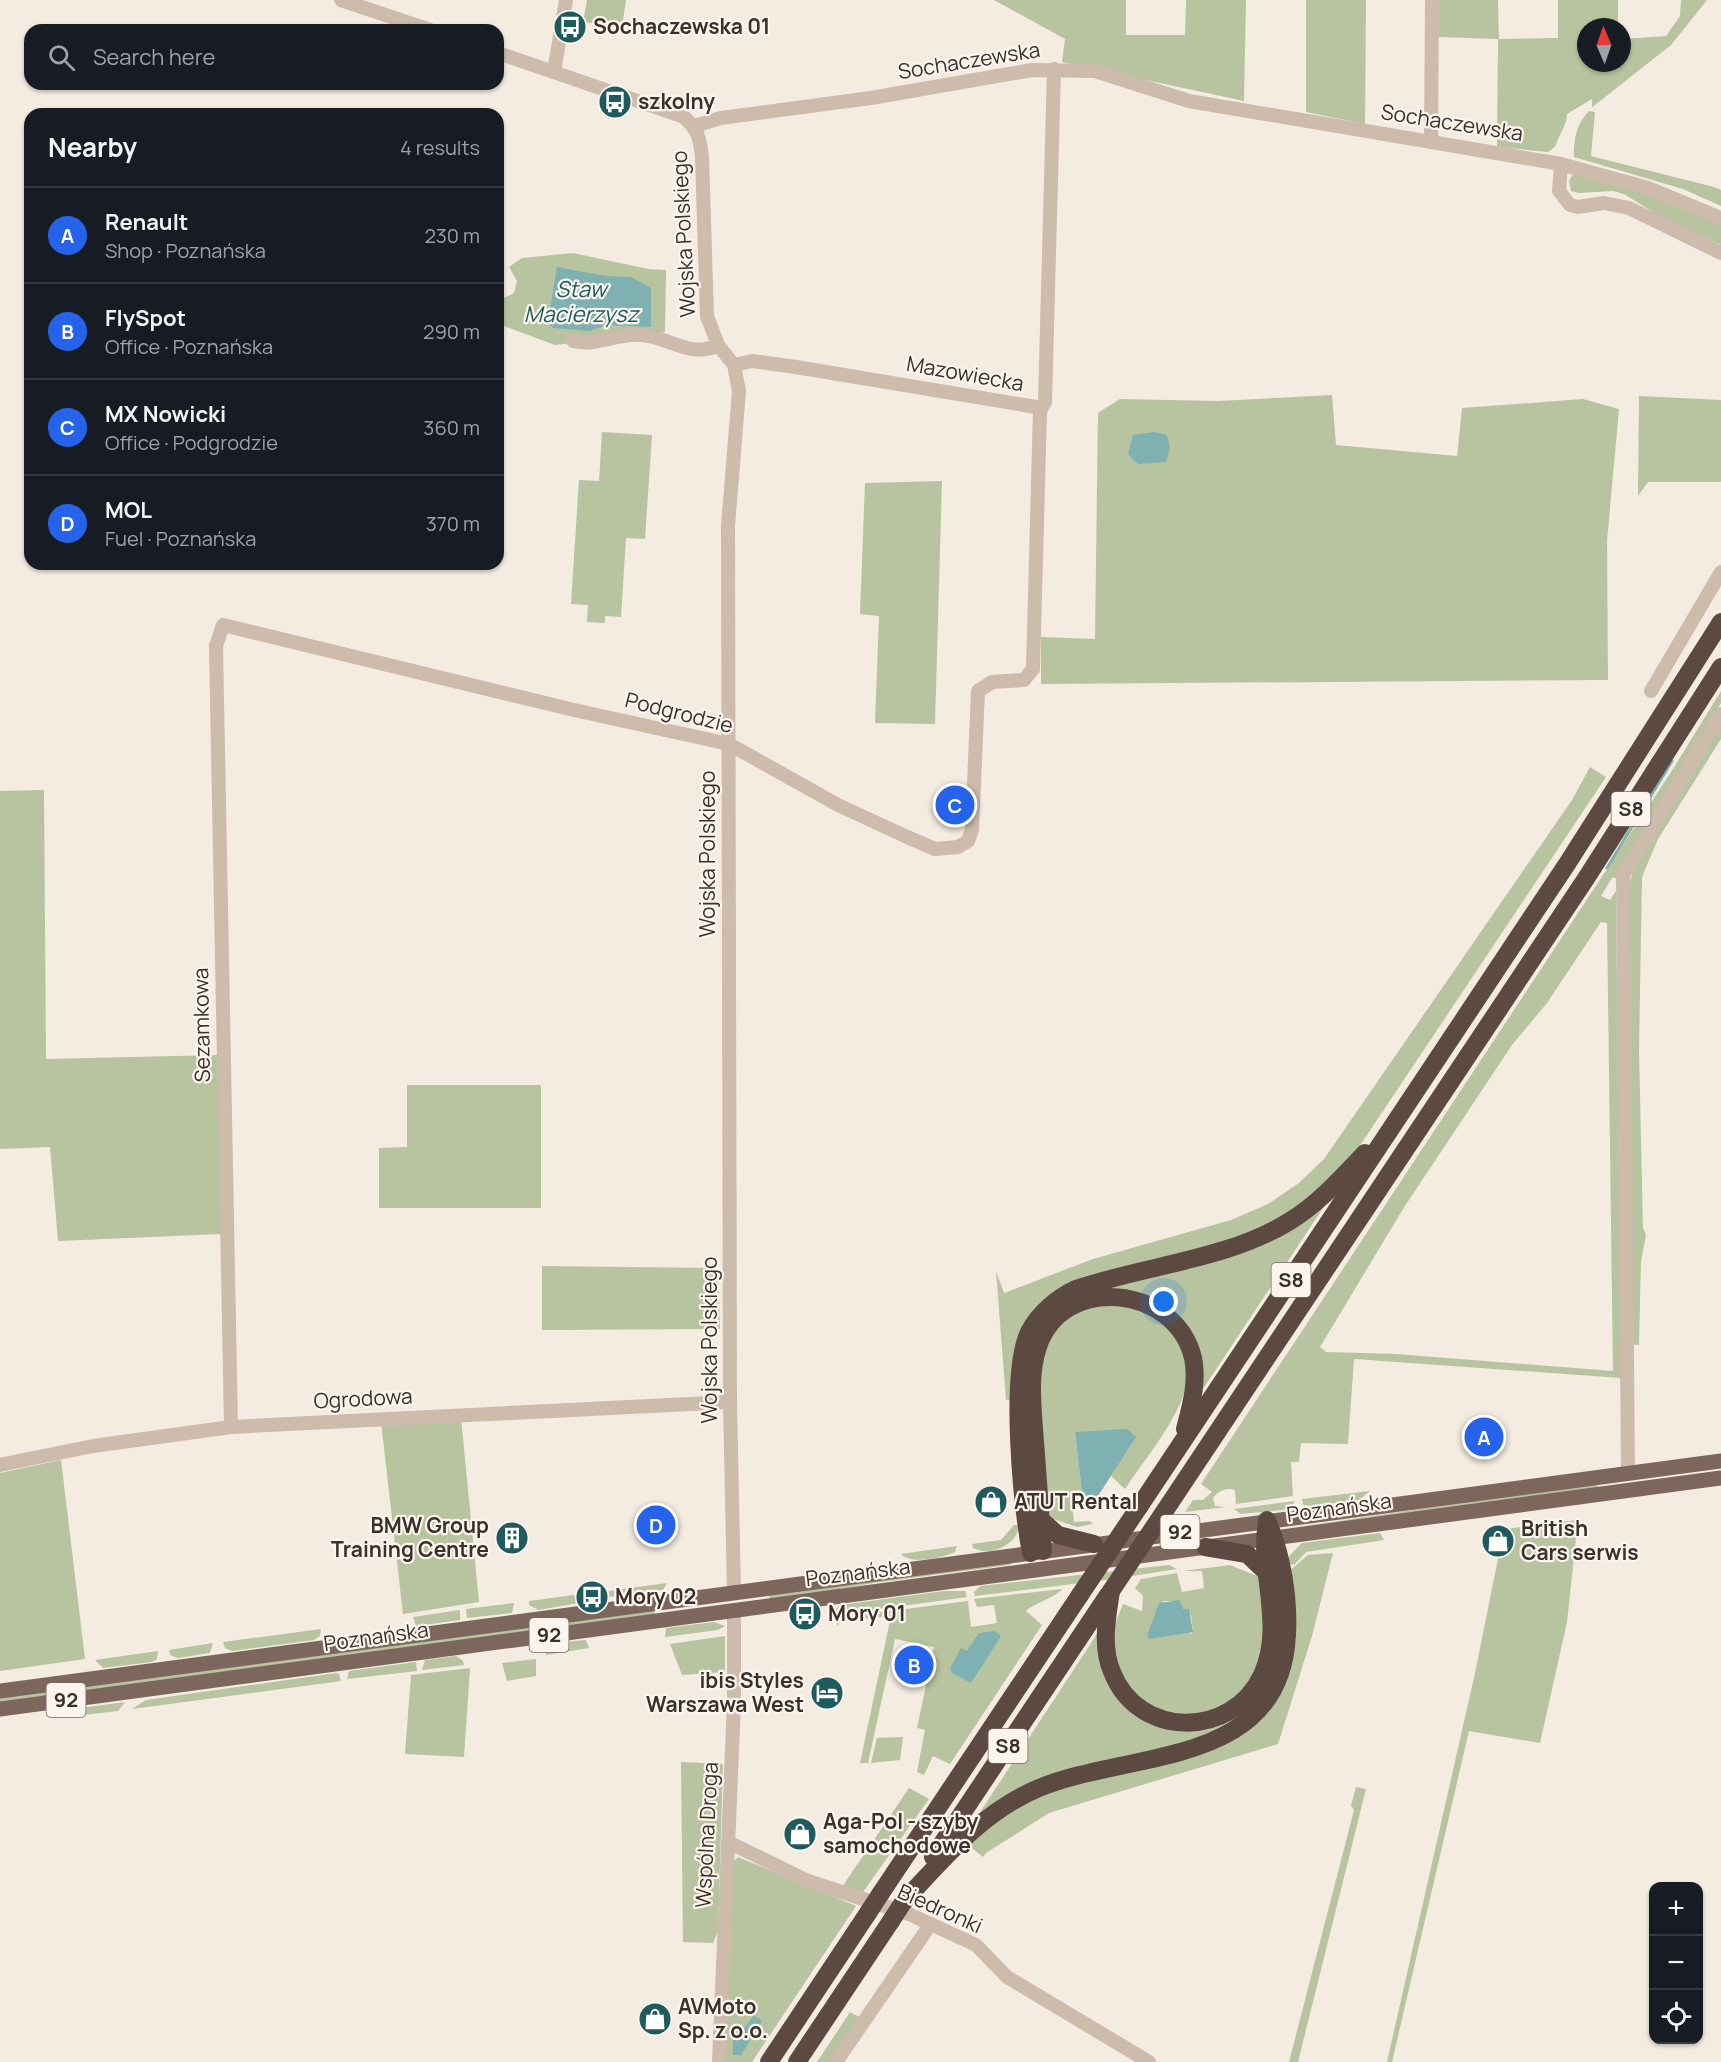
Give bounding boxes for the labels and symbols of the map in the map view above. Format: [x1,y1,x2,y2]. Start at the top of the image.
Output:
bus stop icon: Sochaczewska 01 [552,9,588,45]
place label: Sochaczewska 01 [593,12,770,40]
north arrow [1577,18,1631,72]
street label: Sochaczewska [896,35,1042,85]
bus stop icon: szkolny [597,84,633,120]
place label: szkolny [638,87,715,115]
street label: Sochaczewska [1379,97,1525,147]
street label: Wojska Polskiego [665,150,701,318]
water label: Staw Macierzysz [524,274,641,329]
street label: Mazowiecka [904,349,1026,397]
street label: Podgrodzie [622,685,736,739]
street label: Wojska Polskiego [693,771,721,937]
pin: C [936,782,974,828]
road number: S8 [1612,792,1650,826]
street label: Sezamkowa [186,968,216,1083]
street label: Wojska Polskiego [695,1257,723,1423]
road number: S8 [1272,1263,1310,1297]
your location [1149,1287,1178,1316]
street label: Ogrodowa [313,1381,413,1415]
pin: A [1464,1414,1504,1460]
shop icon: ATUT Rental [973,1484,1009,1520]
street label: Poznańska [1285,1486,1393,1528]
place label: ATUT Rental [1014,1487,1137,1515]
pin: D [636,1502,676,1547]
place label: BMW Group Training Centre [331,1511,489,1563]
place label: British Cars serwis [1521,1514,1639,1566]
road number: 92 [1160,1515,1200,1549]
building icon: BMW Group Training Centre [494,1520,530,1556]
shop icon: British Cars serwis [1480,1523,1516,1559]
street label: Poznańska [804,1552,912,1592]
bus stop icon: Mory 02 [574,1579,610,1615]
place label: Mory 02 [615,1582,696,1610]
bus stop icon: Mory 01 [787,1596,823,1632]
place label: Mory 01 [828,1599,906,1627]
street label: Poznańska [322,1615,430,1657]
road number: 92 [530,1618,568,1652]
pin: B [894,1642,934,1688]
place label: ibis Styles Warszawa West [646,1666,804,1718]
hotel icon: ibis Styles Warszawa West [809,1675,845,1711]
road number: 92 [46,1683,86,1717]
road number: S8 [988,1729,1028,1763]
street label: Wspólna Droga [688,1761,724,1909]
place label: Aga-Pol - szyby samochodowe [823,1807,978,1859]
shop icon: Aga-Pol - szyby samochodowe [782,1816,818,1852]
street label: Biedronki [894,1877,987,1939]
place label: AVMoto Sp. z o.o. [678,1992,768,2044]
shop icon: AVMoto Sp. z o.o. [637,2001,673,2037]

